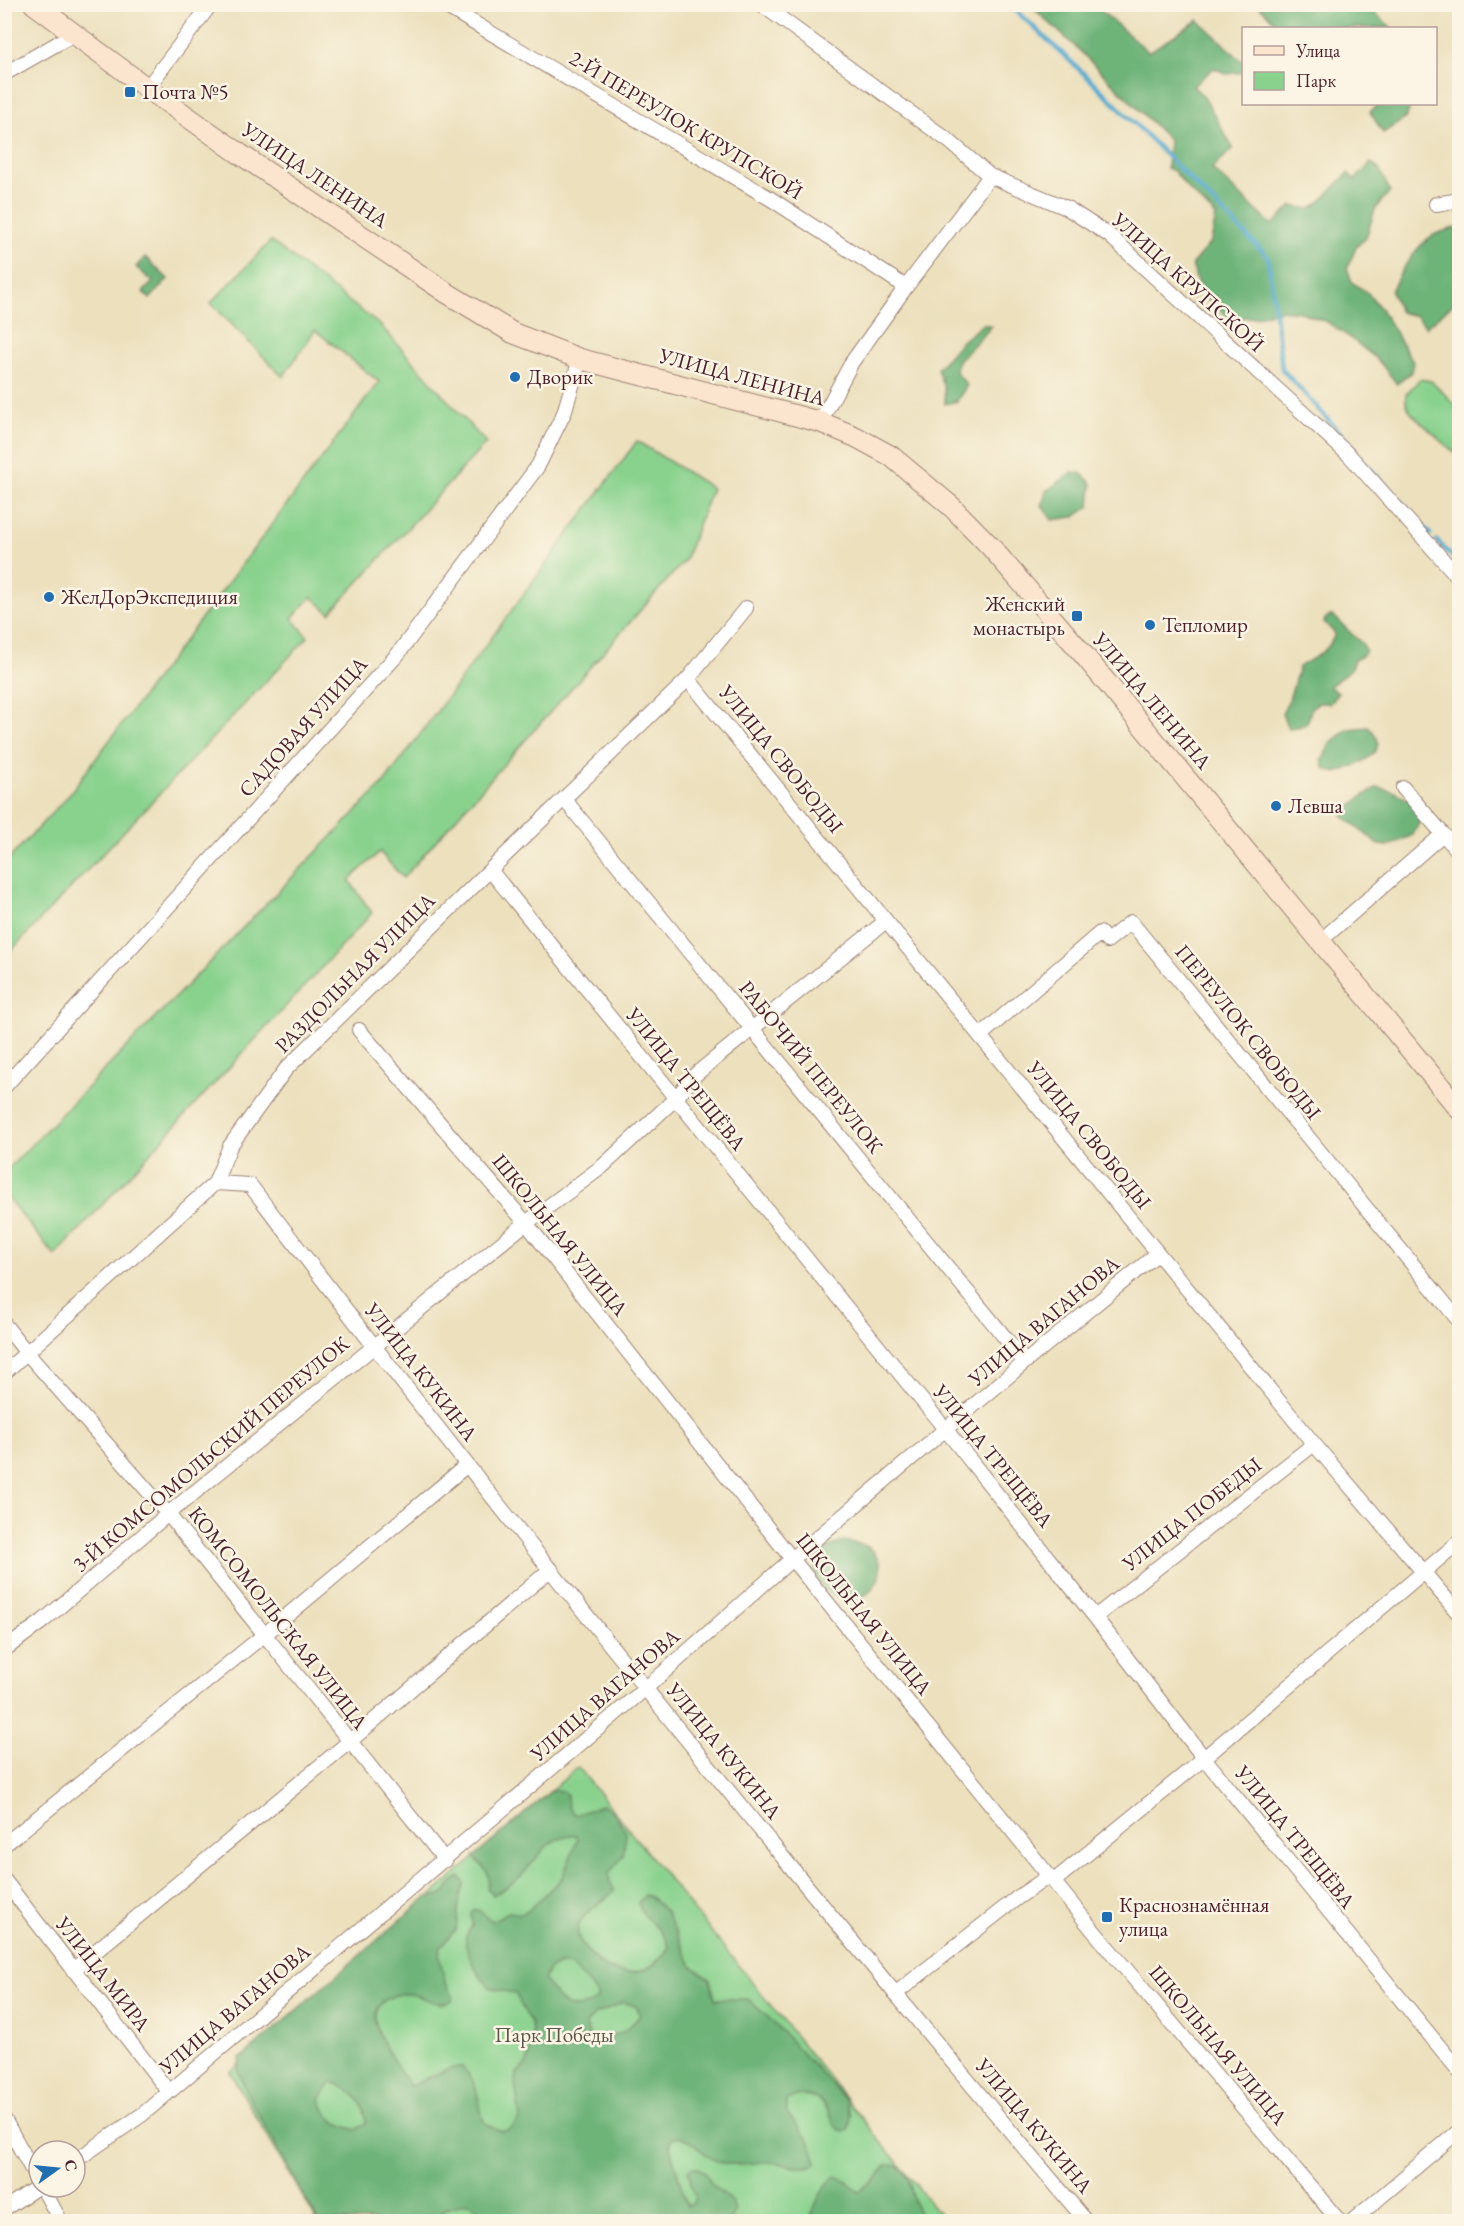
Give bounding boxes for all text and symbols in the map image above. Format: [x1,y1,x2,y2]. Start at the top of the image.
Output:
legend [1242,27,1437,105]
text: Улица [1295,39,1341,62]
street label: 2-Й ПЕРЕУЛОК КРУПСКОЙ [565,44,808,205]
text: Парк [1296,69,1336,92]
place label: Почта №5 [142,78,229,105]
marker: Почта №5 [123,85,137,99]
street label: УЛИЦА ЛЕНИНА [236,115,394,234]
street label: УЛИЦА КРУПСКОЙ [1106,205,1270,357]
street label: УЛИЦА ЛЕНИНА [655,341,829,412]
place label: Дворик [527,363,593,390]
marker: Дворик [508,370,522,384]
place label: ЖелДорЭкспедиция [60,583,238,610]
marker: ЖелДорЭкспедиция [42,590,56,604]
place label: Женский монастырь [973,590,1065,641]
marker: Женский монастырь [1070,609,1084,623]
place label: Тепломир [1162,611,1248,638]
marker: Тепломир [1143,618,1157,632]
street label: УЛИЦА ЛЕНИНА [1086,626,1218,775]
street label: САДОВАЯ УЛИЦА [232,650,373,803]
street label: УЛИЦА СВОБОДЫ [713,678,850,838]
place label: Левша [1288,792,1344,819]
marker: Левша [1269,799,1283,813]
street label: РАЗДОЛЬНАЯ УЛИЦА [269,886,441,1058]
street label: ПЕРЕУЛОК СВОБОДЫ [1169,938,1328,1125]
street label: РАБОЧИЙ ПЕРЕУЛОК [733,975,889,1159]
street label: УЛИЦА ТРЕЩЁВА [620,1001,753,1156]
street label: УЛИЦА СВОБОДЫ [1021,1054,1158,1214]
street label: ШКОЛЬНАЯ УЛИЦА [487,1148,634,1322]
street label: УЛИЦА ВАГАНОВА [962,1249,1125,1392]
street label: УЛИЦА КУКИНА [358,1296,484,1447]
street label: 3-Й КОМСОМОЛЬСКИЙ ПЕРЕУЛОК [67,1330,355,1577]
street label: УЛИЦА ТРЕЩЁВА [927,1378,1060,1533]
street label: УЛИЦА ПОБЕДЫ [1116,1451,1267,1577]
street label: КОМСОМОЛЬСКАЯ УЛИЦА [183,1501,374,1735]
street label: ШКОЛЬНАЯ УЛИЦА [791,1527,938,1701]
street label: УЛИЦА ВАГАНОВА [524,1622,685,1768]
street label: УЛИЦА КУКИНА [660,1676,788,1825]
street label: УЛИЦА ТРЕЩЁВА [1229,1759,1362,1914]
place label: Краснознамённая улица [1119,1891,1269,1942]
street label: УЛИЦА МИРА [49,1910,157,2037]
marker: Краснознамённая улица [1100,1910,1114,1924]
street label: УЛИЦА ВАГАНОВА [153,1937,316,2080]
street label: ШКОЛЬНАЯ УЛИЦА [1143,1959,1294,2131]
park label: Парк Победы [494,2021,614,2048]
street label: УЛИЦА КУКИНА [969,2052,1099,2199]
north arrow [27,2139,87,2199]
text: С [59,2157,83,2173]

